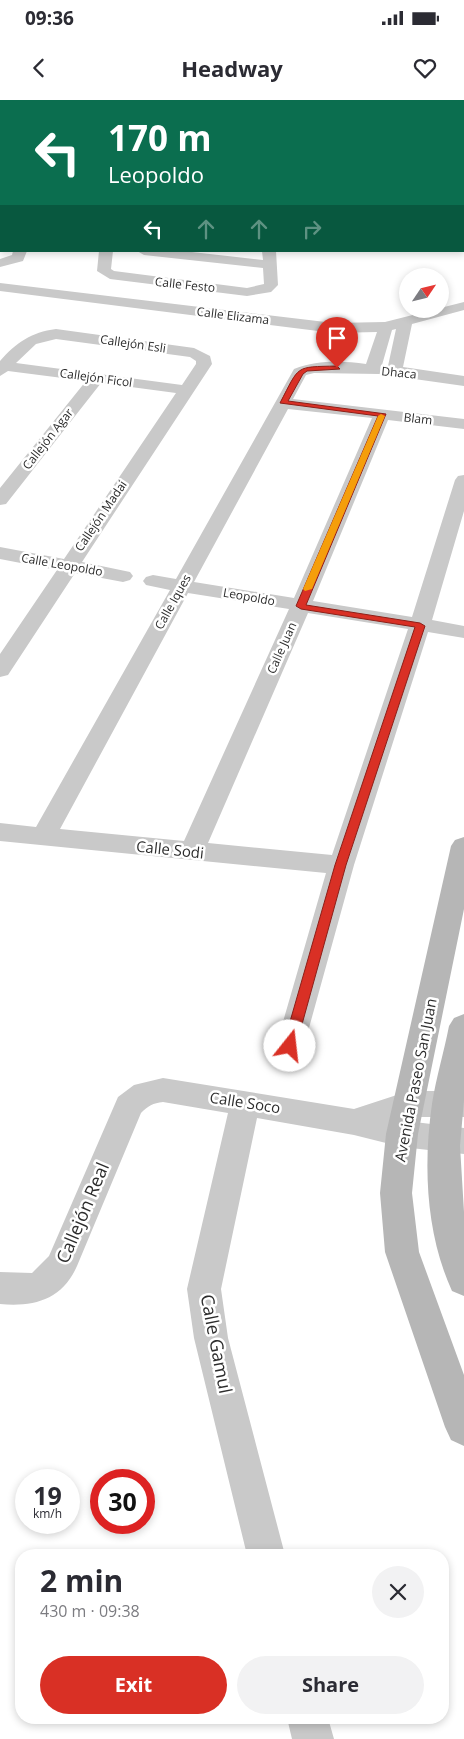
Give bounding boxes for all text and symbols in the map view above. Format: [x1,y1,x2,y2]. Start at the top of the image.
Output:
text: 09:36 [25,5,74,31]
text: Headway [181,53,283,83]
icon: back [25,54,53,82]
icon: heart [411,54,439,82]
text: 170 m [108,114,212,161]
icon: left [25,120,90,185]
text: Leopoldo [108,159,204,189]
icon: left [139,215,167,243]
icon: ahead [192,215,220,243]
icon: ahead [245,215,273,243]
icon: right [298,215,326,243]
north arrow [399,268,449,318]
map controls [399,268,449,318]
street label: Calle Festo [154,273,216,296]
street label: Calle Elizama [196,303,270,328]
pin [316,317,358,368]
icon: arrive [323,324,351,352]
street label: Callejón Esli [99,330,167,357]
street label: Dhaca [381,362,417,383]
street label: Callejón Ficol [59,364,133,391]
street label: Callejón Agar [18,404,77,473]
street label: Blam [403,408,433,429]
street label: Callejón Madai [71,477,131,555]
street label: Calle Leopoldo [20,549,104,580]
street label: Calle Iques [150,571,195,632]
street label: Leopoldo [222,584,276,609]
street label: Calle Juan [263,619,300,676]
street label: Calle Sodi [135,836,205,862]
street label: Avenida Paseo San Juan [389,996,441,1163]
position arrow [263,1019,315,1071]
street label: Calle Soco [208,1087,282,1117]
street label: Callejón Real [50,1158,114,1267]
street label: Calle Gamul [196,1292,238,1395]
speed limit sign: 30 [90,1469,155,1534]
text: 19 [33,1478,62,1512]
text: km/h [33,1505,62,1522]
text: 2 min [40,1560,123,1601]
button: close [372,1566,424,1618]
text: 430 m · 09:38 [40,1600,140,1622]
button: Exit [40,1656,227,1714]
button: Share [237,1656,424,1714]

